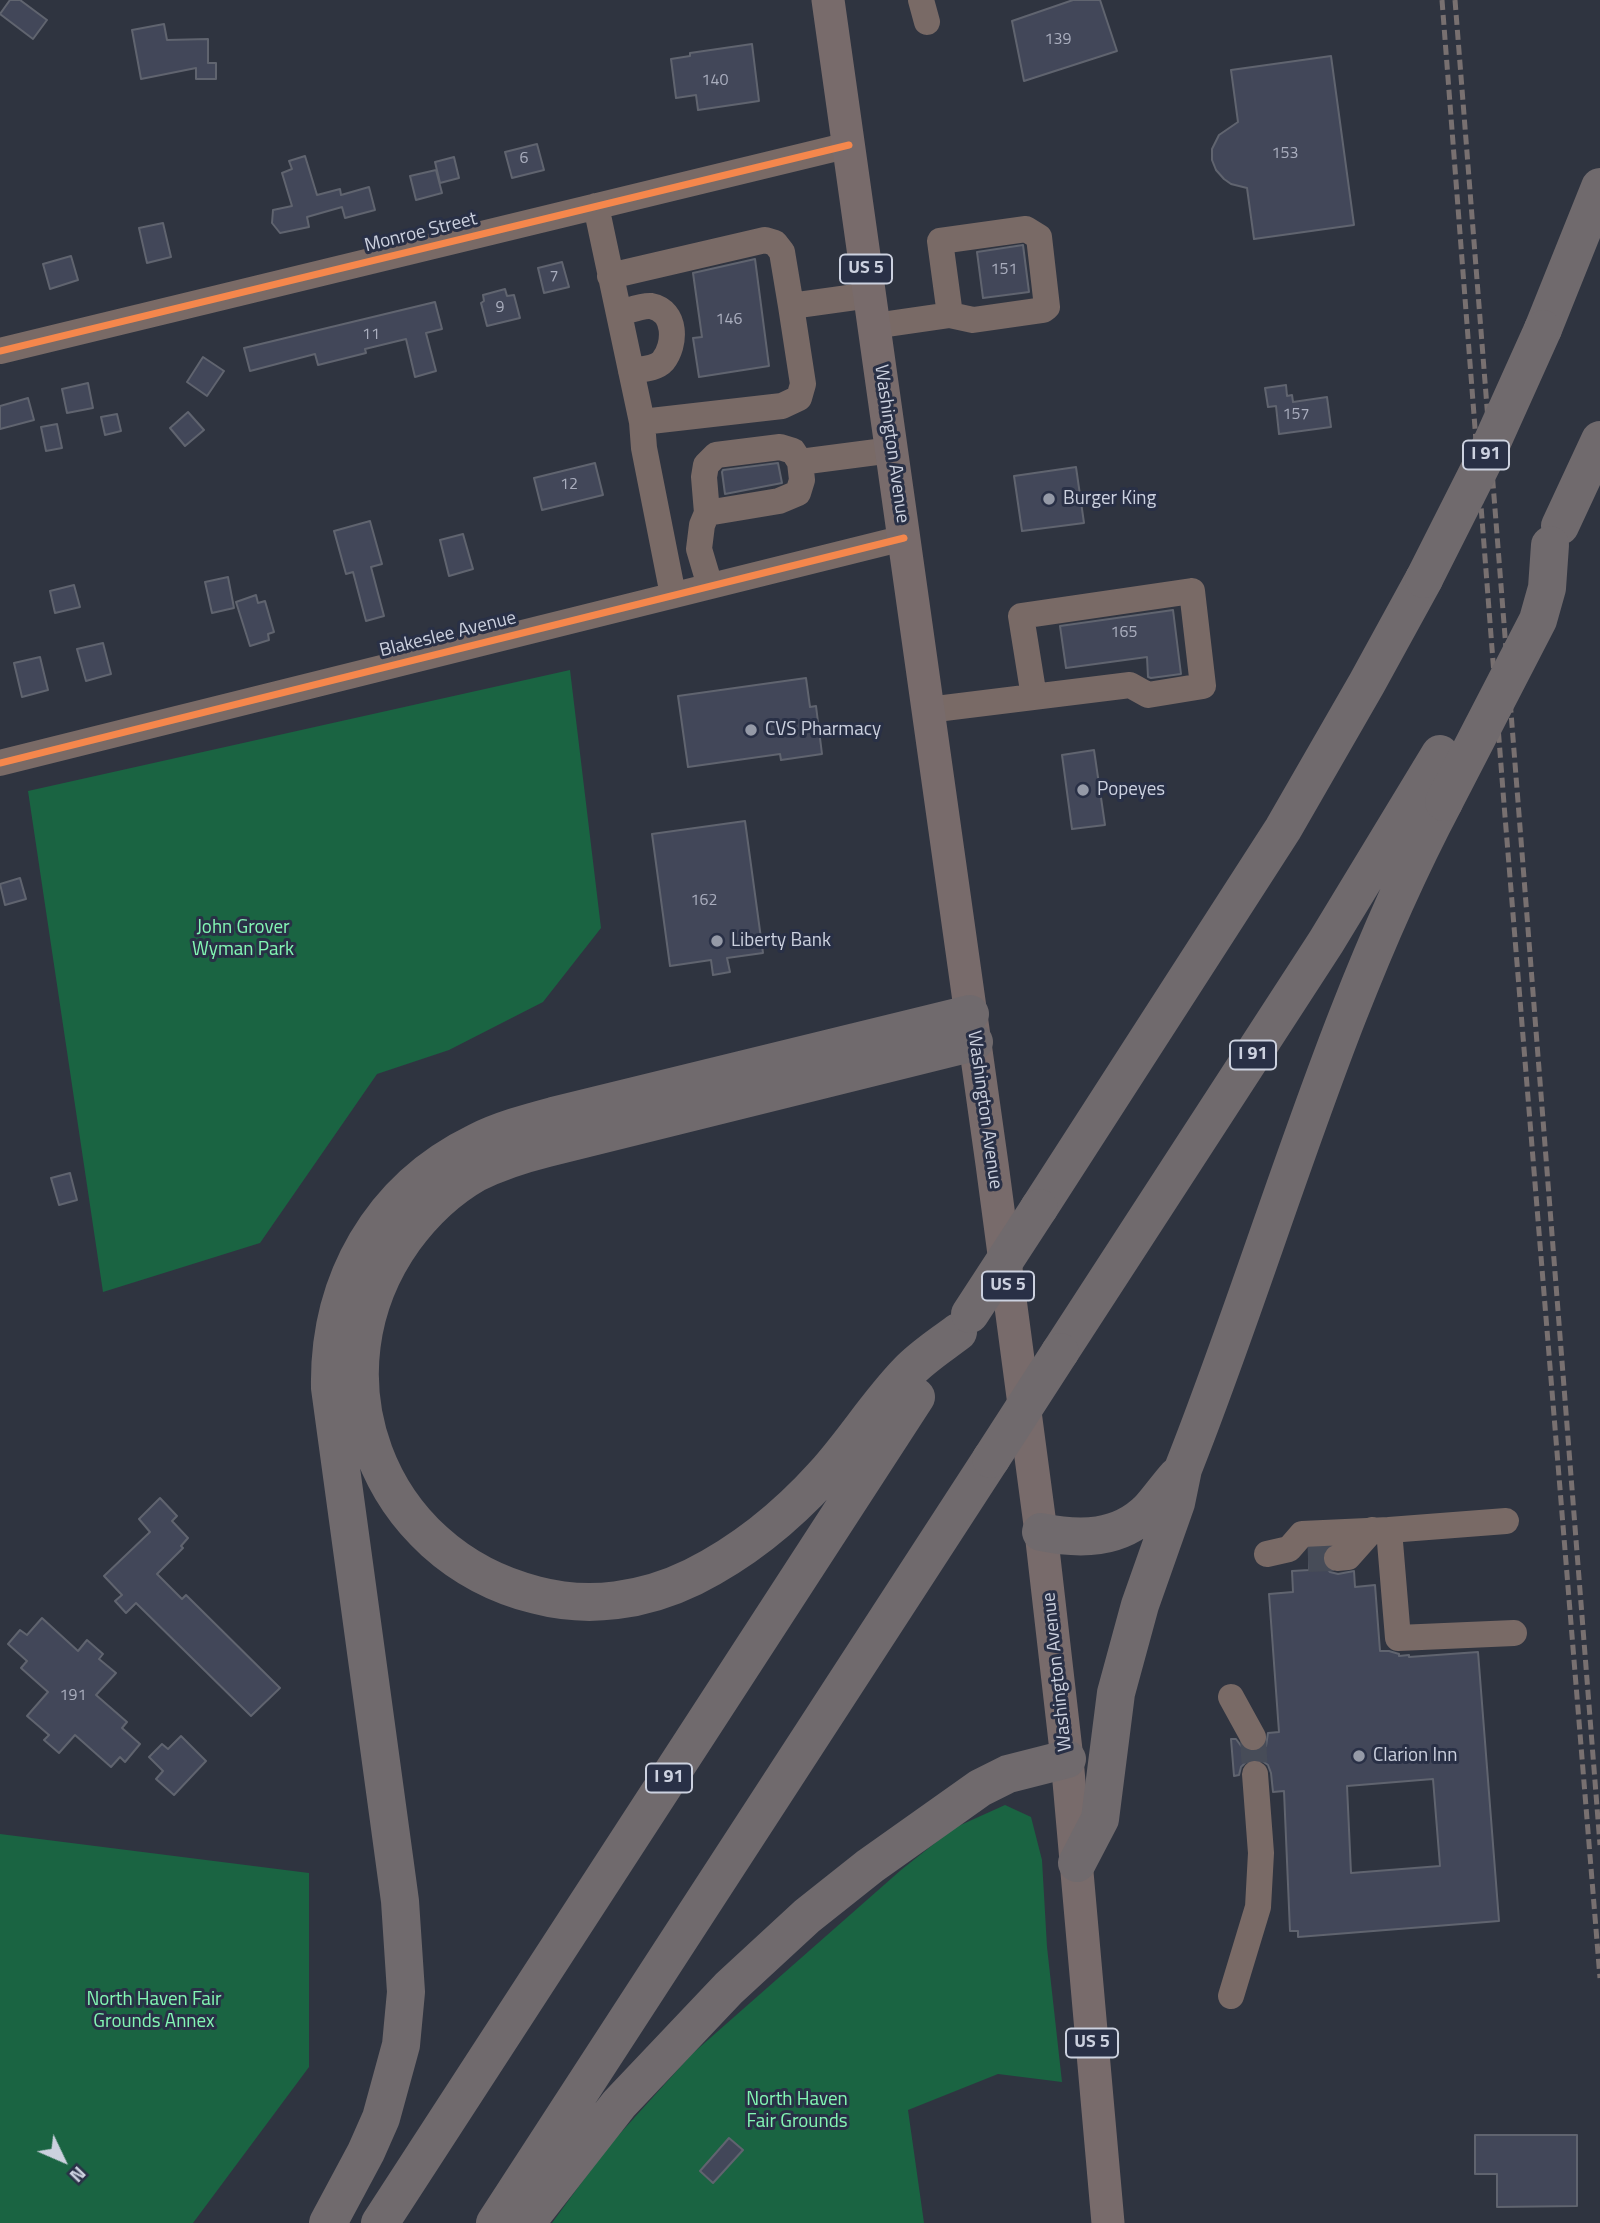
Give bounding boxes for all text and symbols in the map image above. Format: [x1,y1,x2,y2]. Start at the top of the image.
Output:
house number: 139 [1045,30,1071,50]
house number: 140 [702,71,728,91]
house number: 153 [1272,144,1298,164]
house number: 6 [520,149,528,169]
street label: Monroe Street [362,208,480,258]
road number: US 5 [840,255,892,284]
house number: 151 [991,260,1017,280]
house number: 7 [550,267,558,287]
house number: 9 [496,298,504,318]
house number: 146 [716,310,742,330]
house number: 11 [362,325,380,345]
street label: Washington Avenue [869,363,913,525]
house number: 157 [1283,405,1309,425]
road number: I 91 [1463,440,1509,470]
house number: 12 [560,475,578,495]
place label: Burger King [1063,488,1156,510]
marker: Burger King [1041,491,1057,507]
street label: Blakeslee Avenue [377,607,519,663]
house number: 165 [1111,623,1137,643]
place label: CVS Pharmacy [765,719,881,741]
marker: CVS Pharmacy [743,722,759,738]
place label: Popeyes [1097,779,1165,801]
marker: Popeyes [1075,782,1091,798]
house number: 162 [691,891,717,911]
park label: John Grover Wyman Park [192,917,294,961]
place label: Liberty Bank [731,930,831,952]
marker: Liberty Bank [709,933,725,949]
street label: Washington Avenue [962,1029,1006,1191]
road number: I 91 [1230,1040,1276,1070]
road number: US 5 [982,1272,1034,1301]
street label: Washington Avenue [1038,1591,1078,1753]
house number: 191 [60,1686,86,1706]
place label: Clarion Inn [1373,1745,1457,1767]
marker: Clarion Inn [1351,1748,1367,1764]
road number: I 91 [646,1764,692,1792]
park label: North Haven Fair Grounds Annex [86,1989,222,2033]
road number: US 5 [1066,2028,1118,2057]
park label: North Haven Fair Grounds [746,2089,848,2133]
north arrow [28,2125,98,2195]
text: N [63,2160,93,2190]

